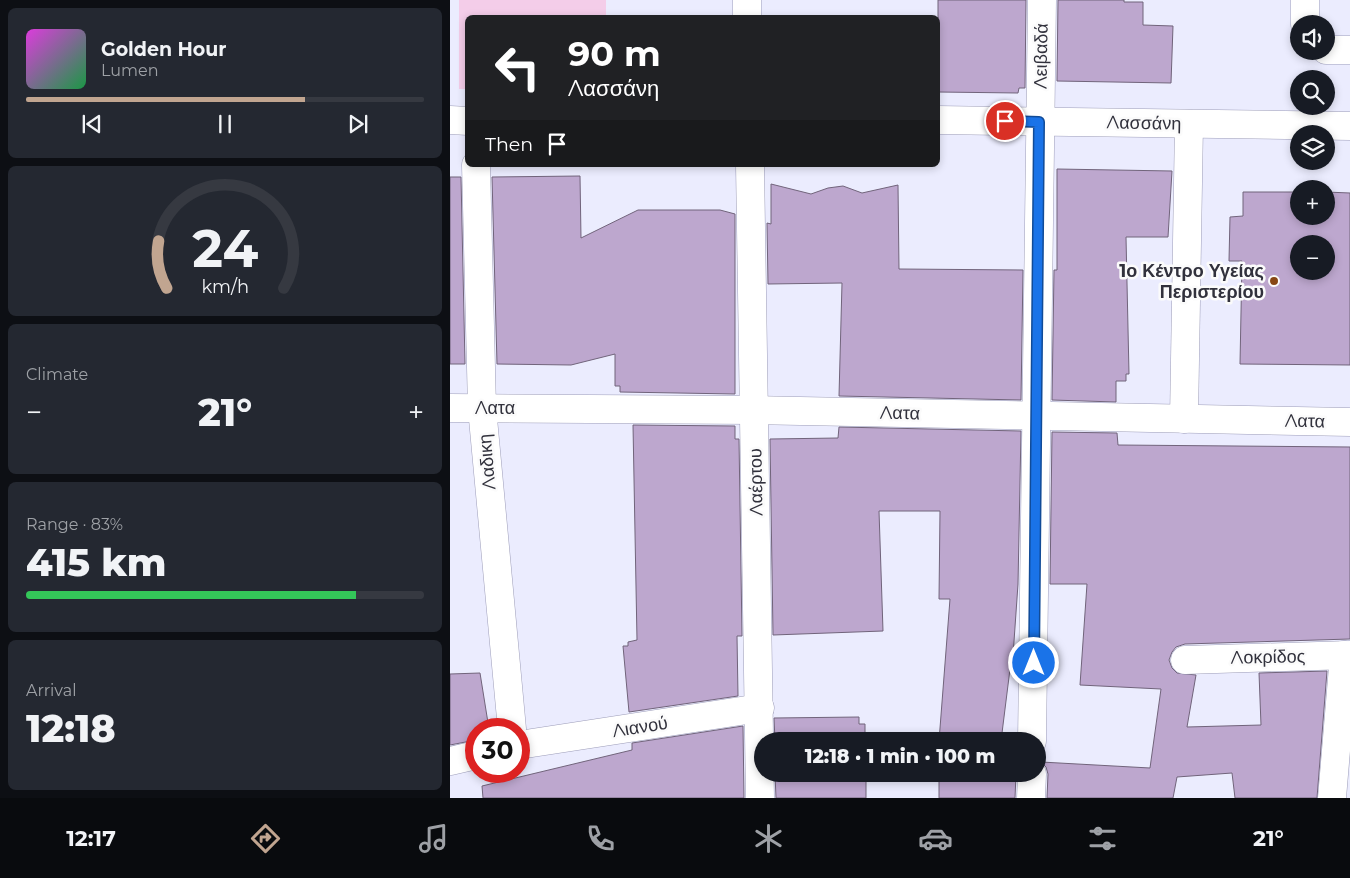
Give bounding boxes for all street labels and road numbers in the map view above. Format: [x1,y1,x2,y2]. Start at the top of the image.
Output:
street label: Λειβαδά [1029,23,1053,89]
street label: Λασσάνη [1107,111,1181,135]
street label: Λατα [475,397,515,419]
street label: Λατα [880,402,920,424]
street label: Λατα [1285,410,1325,432]
street label: Λαδικη [474,433,500,491]
street label: Λαέρτου [744,448,768,516]
street label: Λοκρίδος [1231,645,1306,669]
street label: Λιανού [611,712,669,742]

